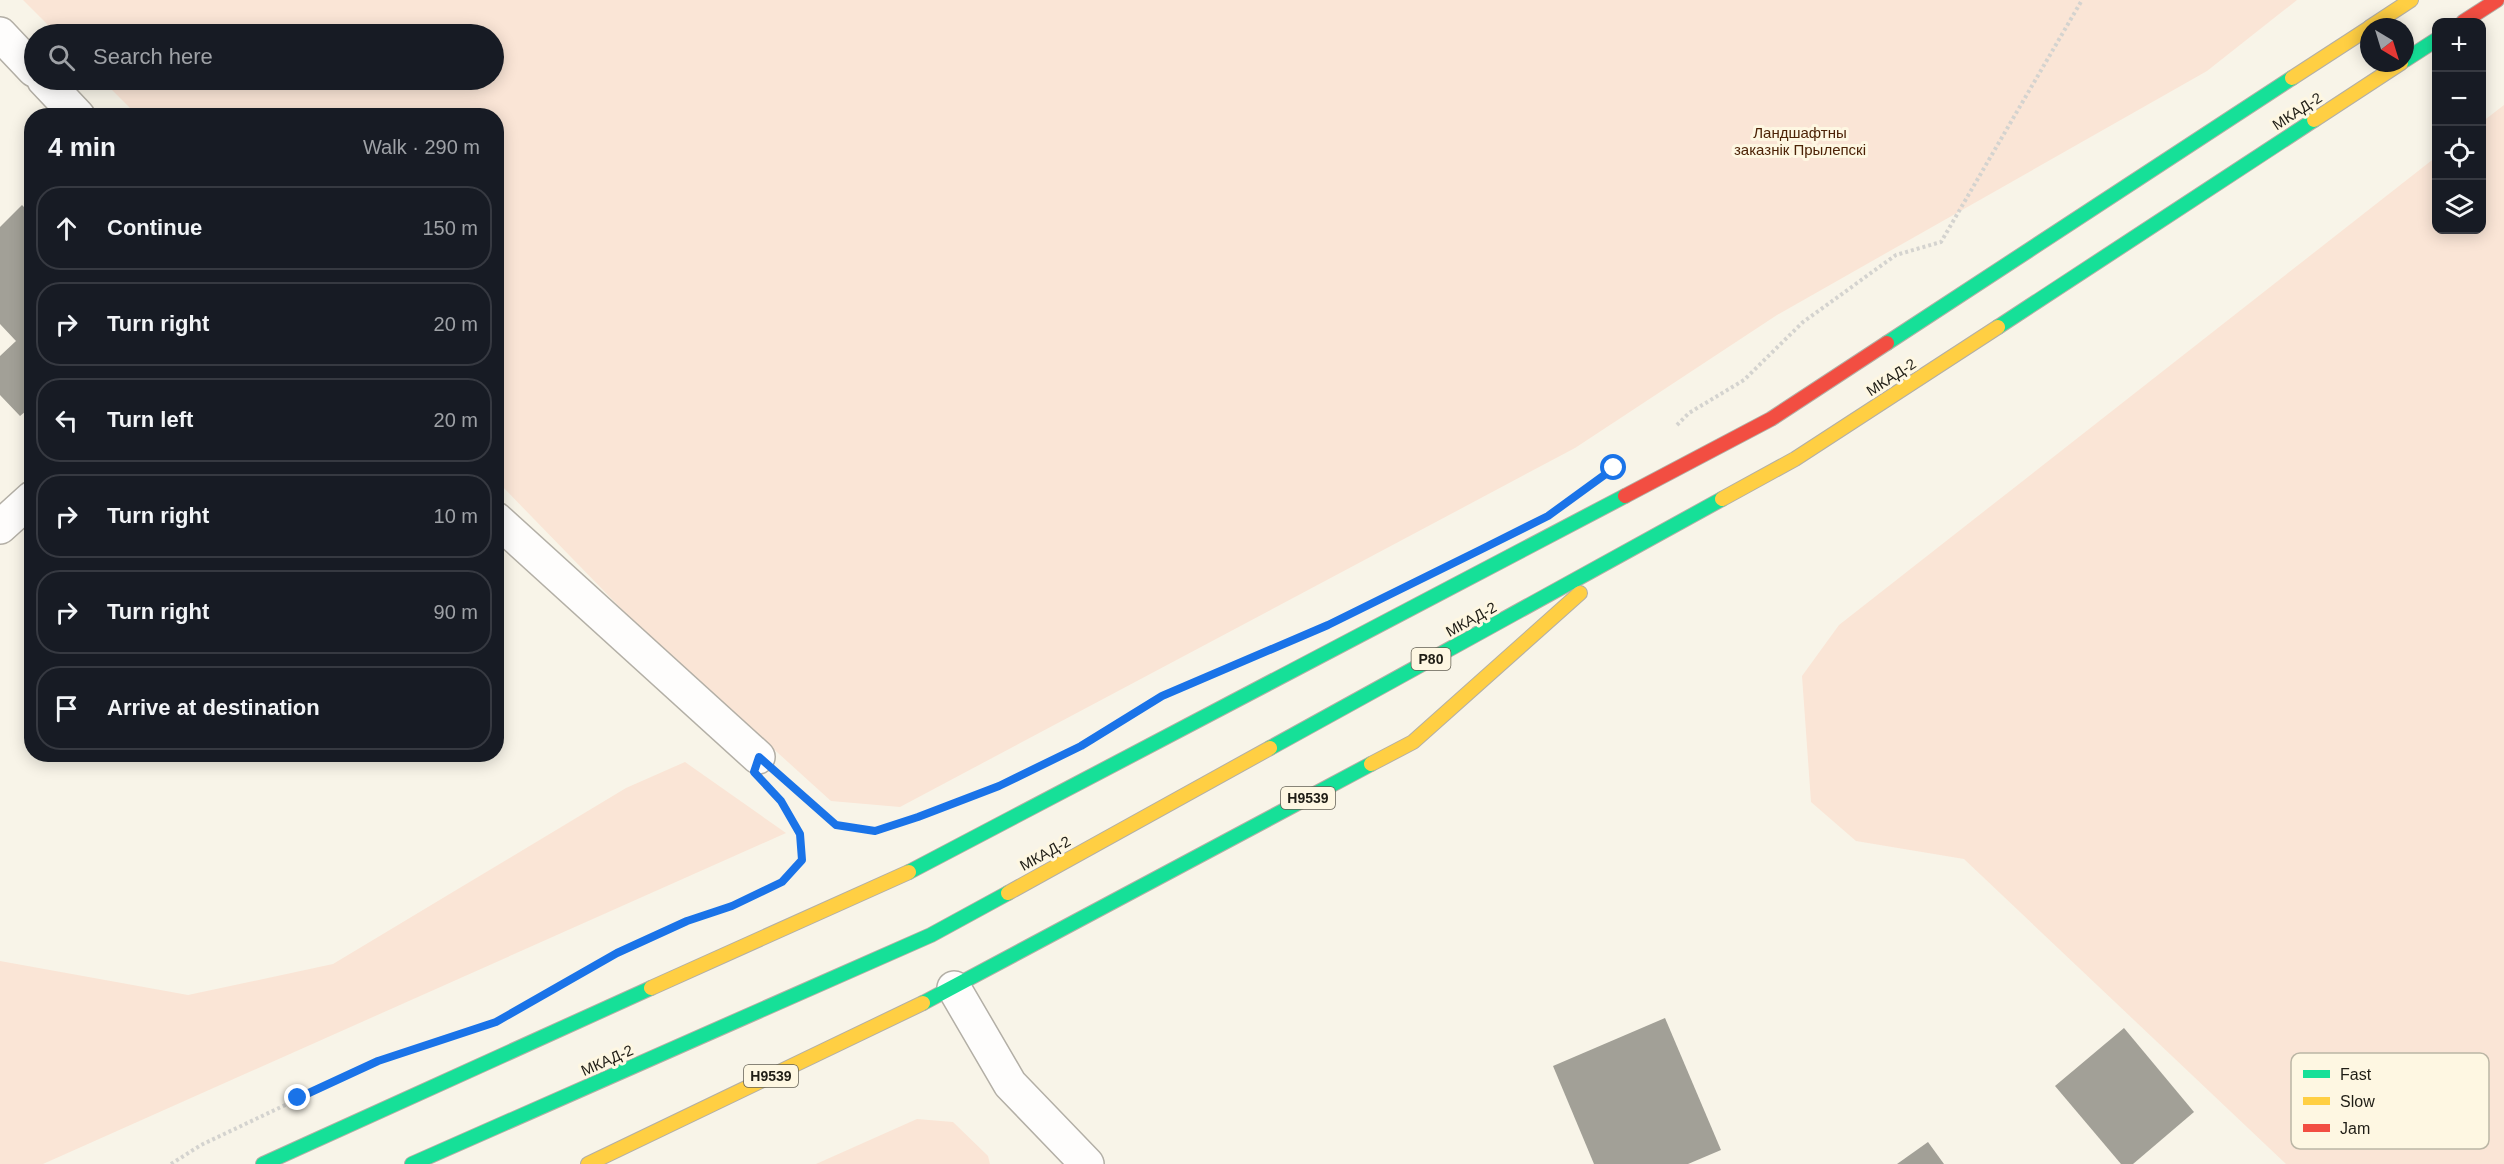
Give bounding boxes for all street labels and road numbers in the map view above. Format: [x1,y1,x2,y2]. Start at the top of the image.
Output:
street label: МКАД-2 [2269,89,2325,133]
street label: МКАД-2 [1863,355,1919,399]
street label: МКАД-2 [1443,598,1499,640]
road number: Р80 [1412,648,1450,670]
road number: Н9539 [1281,787,1335,809]
street label: МКАД-2 [1017,832,1073,874]
street label: МКАД-2 [578,1041,636,1079]
road number: Н9539 [744,1065,798,1087]

